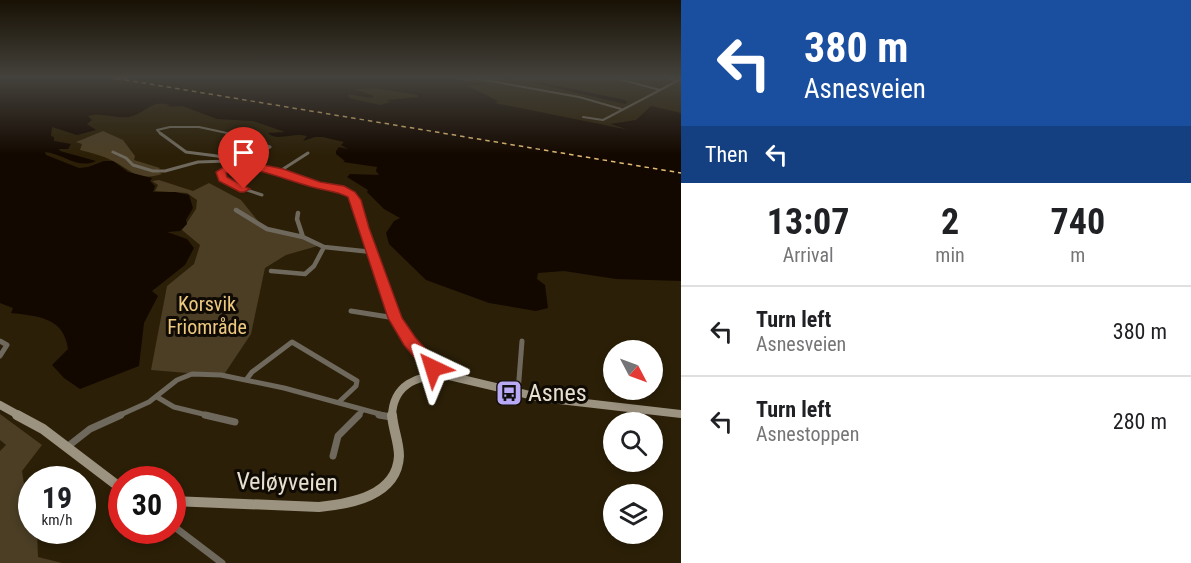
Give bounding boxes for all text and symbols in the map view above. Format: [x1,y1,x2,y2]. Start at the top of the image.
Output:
text: 380 m [804,23,909,72]
icon: left [705,24,783,102]
text: Asnesveien [804,73,926,105]
pin [218,127,269,189]
icon: arrive [227,136,260,169]
icon: left [760,138,793,171]
text: Then [705,142,748,167]
text: 13:07 [767,201,849,243]
text: 2 [941,201,959,243]
text: 740 [1051,201,1105,243]
text: Arrival [783,243,834,267]
text: min [935,243,965,267]
text: m [1070,243,1085,267]
park label: Korsvik Friområde [167,292,247,339]
text: Turn left [756,307,831,332]
icon: left [705,315,738,348]
text: 380 m [1113,319,1167,344]
text: Asnesveien [756,332,846,356]
position arrow [401,336,465,400]
north arrow [603,340,663,400]
map controls [603,340,663,544]
bus stop icon: Asnes [494,378,524,408]
place label: Asnes [528,379,587,407]
text: Turn left [756,397,831,422]
icon: left [705,405,738,438]
text: 280 m [1113,409,1167,434]
button: search [603,412,663,472]
text: Asnestoppen [756,422,859,446]
speed limit sign: 30 [108,466,186,544]
street label: Veløyveien [236,467,338,497]
text: 19 [42,480,72,515]
button: layers [603,484,663,544]
text: km/h [42,511,72,529]

